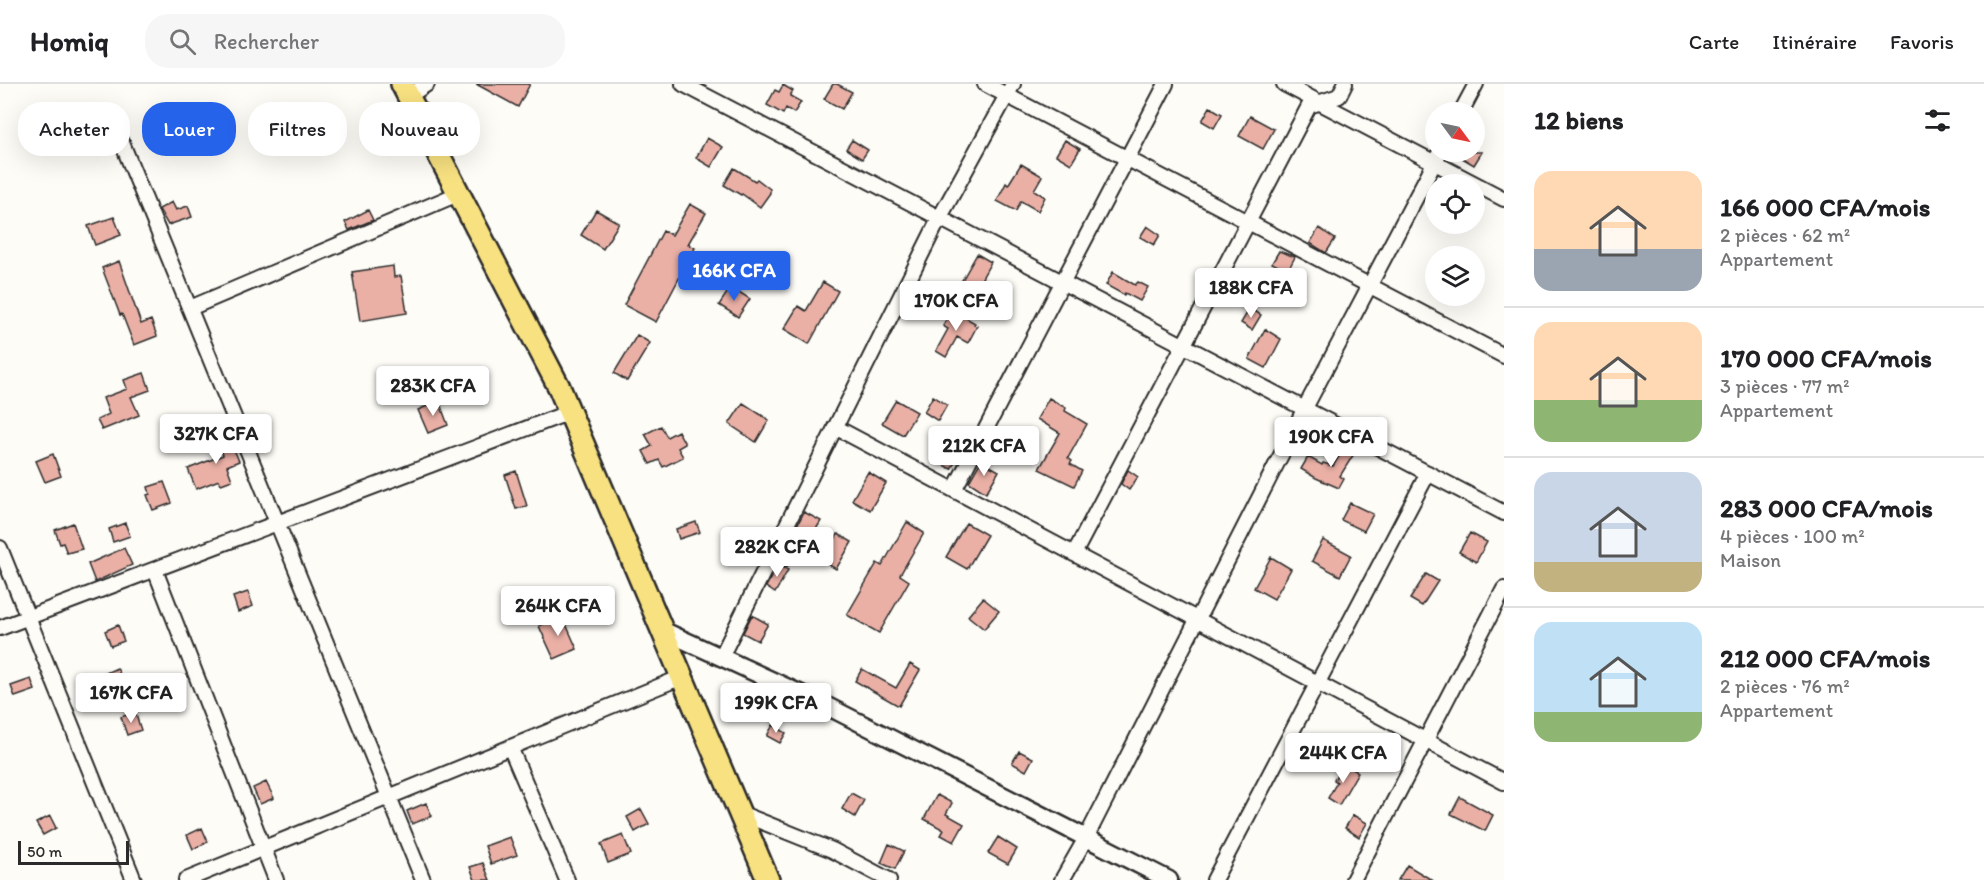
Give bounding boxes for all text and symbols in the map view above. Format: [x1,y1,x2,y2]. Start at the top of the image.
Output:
search box [145,14,565,68]
text: Homiq [30,24,109,58]
icon: search [166,25,199,58]
text: Rechercher [214,28,319,55]
text: Carte [1689,29,1739,54]
text: Itinéraire [1772,29,1857,54]
text: Favoris [1890,29,1954,54]
chip: Acheter [18,102,130,156]
chip: Louer [142,102,236,156]
chip: Filtres [248,102,347,156]
chip: Nouveau [359,102,480,156]
north arrow [1425,102,1485,162]
map controls [1425,102,1485,306]
text: 12 biens [1534,104,1624,136]
icon: filters [1921,104,1954,137]
button: locate [1425,174,1485,234]
text: 166 000 CFA/mois [1720,191,1930,223]
icon: home [1582,195,1654,267]
text: 2 pièces · 62 m² [1720,223,1850,247]
button: layers [1425,246,1485,306]
text: Appartement [1720,247,1833,271]
pin: 166K CFA [672,251,796,302]
text: 166K CFA [692,258,776,282]
pin: 188K CFA [1189,268,1313,319]
text: 188K CFA [1209,275,1293,299]
pin: 170K CFA [894,281,1018,332]
text: 170K CFA [914,288,998,312]
text: 170 000 CFA/mois [1720,342,1932,374]
icon: home [1582,346,1654,418]
pin: 283K CFA [371,366,495,417]
text: 283K CFA [390,373,476,397]
text: 3 pièces · 77 m² [1720,374,1849,398]
text: Appartement [1720,398,1833,422]
pin: 327K CFA [154,414,278,465]
pin: 190K CFA [1269,417,1393,468]
text: 327K CFA [174,421,258,445]
text: 190K CFA [1288,424,1374,448]
pin: 212K CFA [922,426,1046,477]
text: 212K CFA [942,433,1026,457]
text: 283 000 CFA/mois [1720,492,1933,524]
icon: home [1582,496,1654,568]
text: 4 pièces · 100 m² [1720,524,1865,548]
pin: 282K CFA [715,527,839,578]
text: 282K CFA [734,534,820,558]
text: Maison [1720,548,1781,572]
pin: 264K CFA [496,586,620,637]
text: 264K CFA [515,593,601,617]
text: 212 000 CFA/mois [1720,642,1930,674]
icon: home [1582,646,1654,718]
pin: 167K CFA [69,673,193,724]
text: 2 pièces · 76 m² [1720,674,1850,698]
text: 167K CFA [90,680,172,704]
pin: 199K CFA [714,683,838,734]
text: 199K CFA [734,690,818,714]
text: Appartement [1720,698,1833,722]
pin: 244K CFA [1281,733,1405,784]
text: 244K CFA [1299,740,1387,764]
scale bar [18,838,129,866]
text: 50 m [27,842,62,861]

